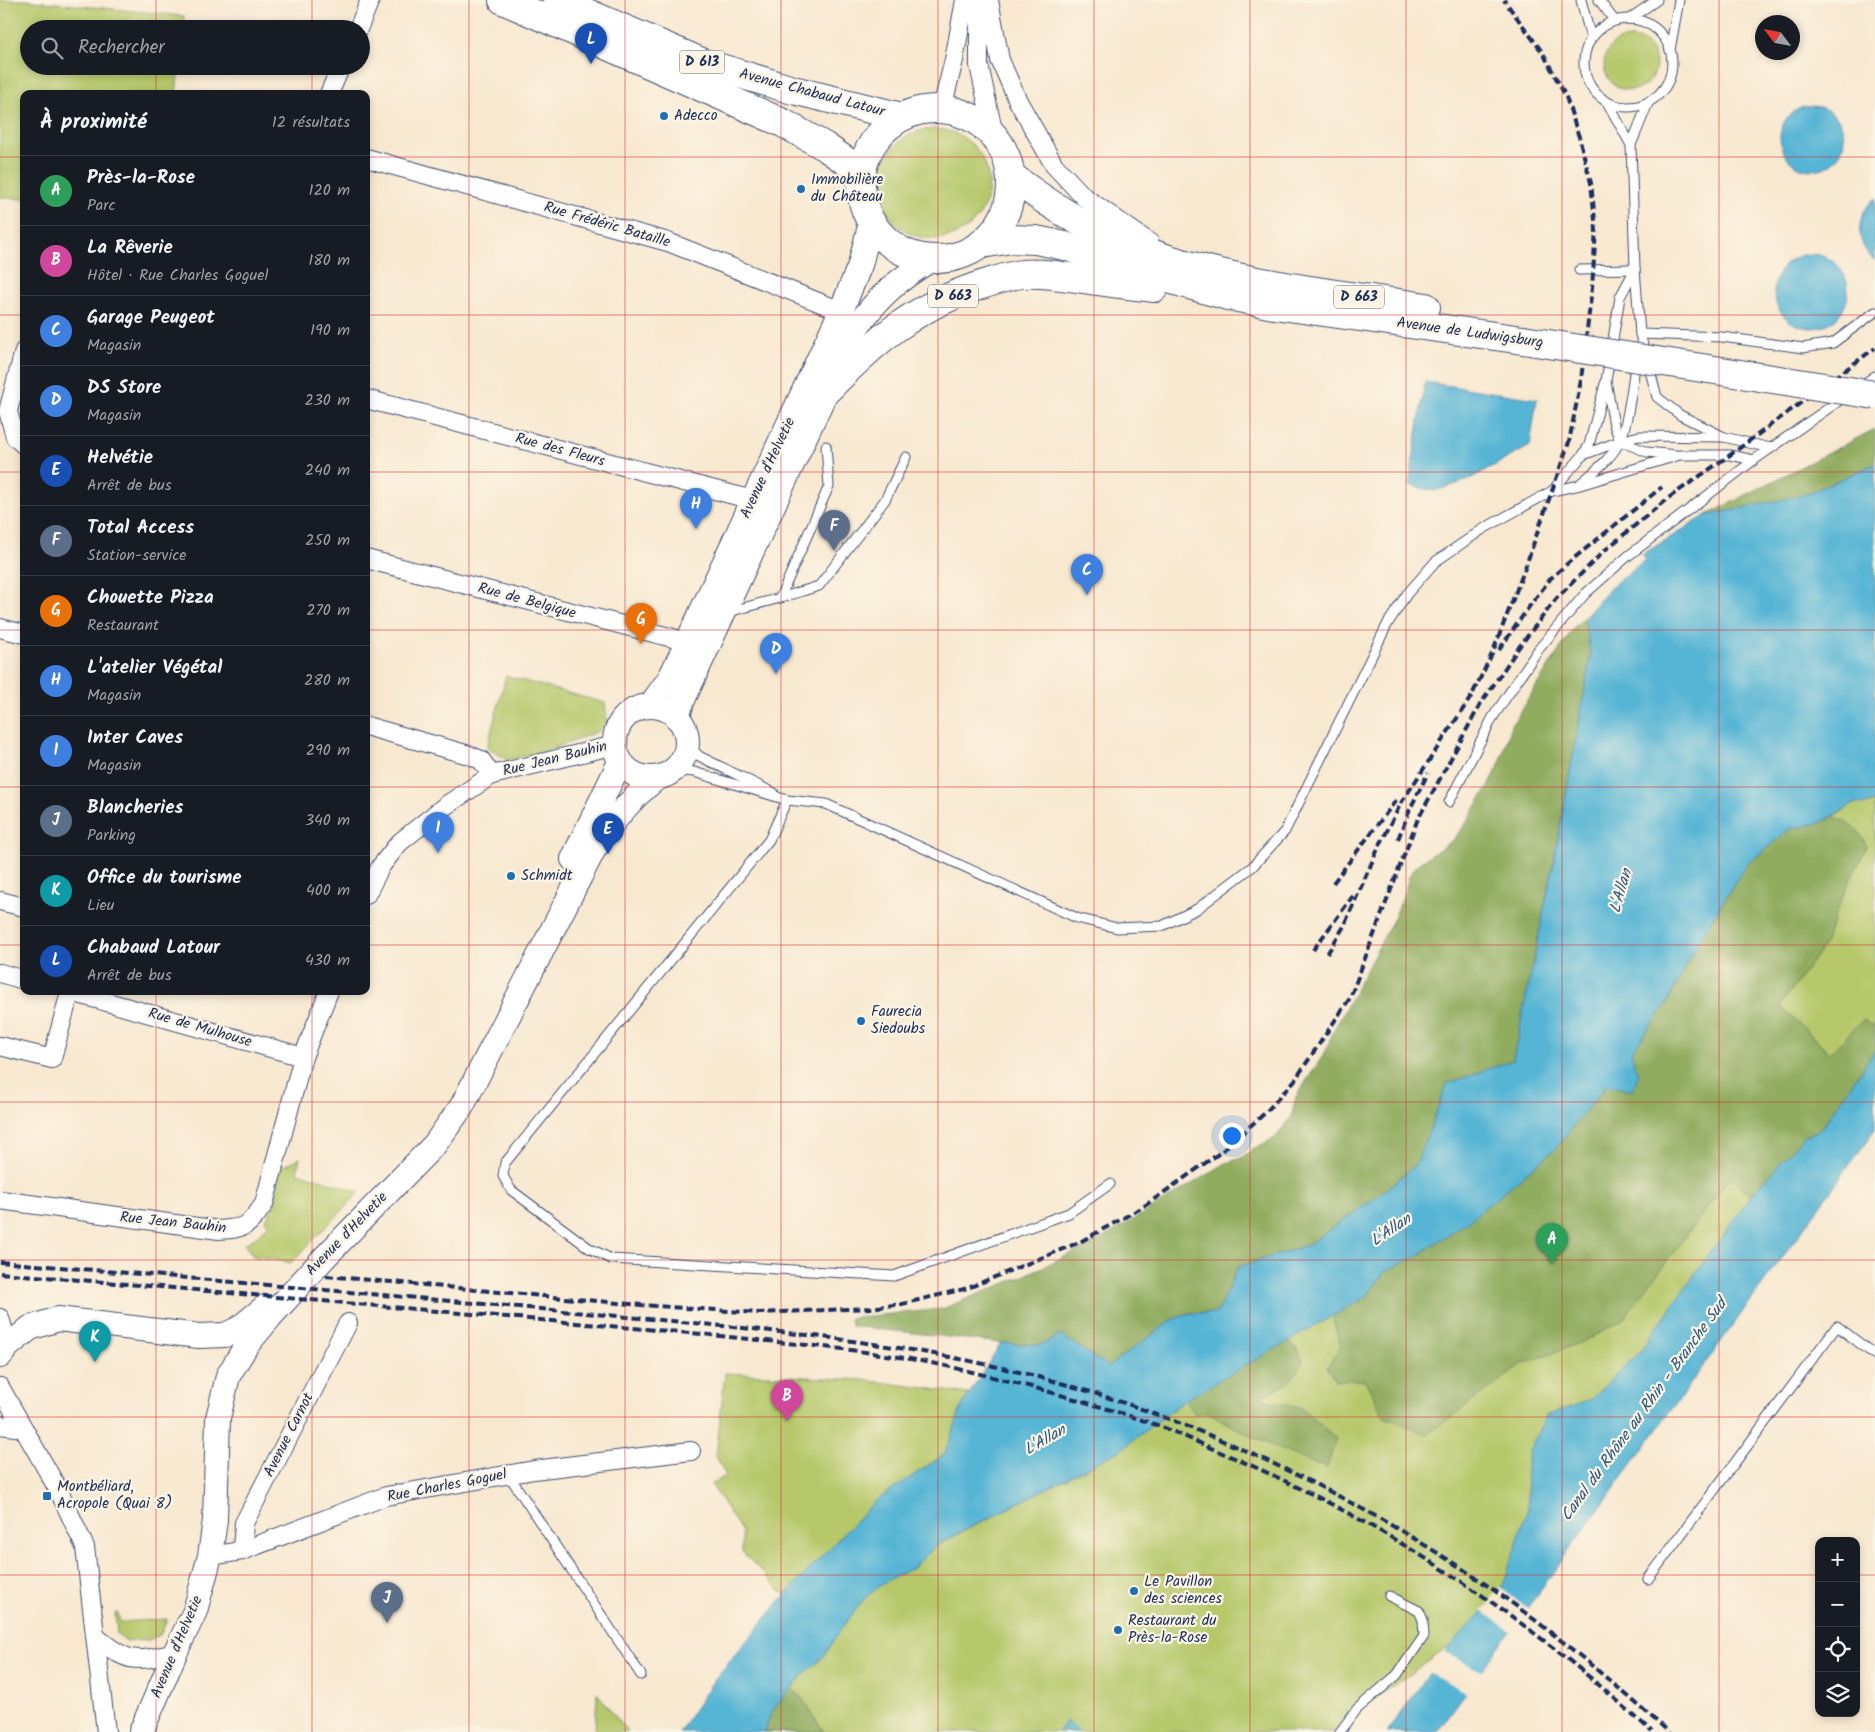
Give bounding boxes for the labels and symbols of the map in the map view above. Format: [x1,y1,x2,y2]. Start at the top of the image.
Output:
north arrow [1755,15,1800,60]
pin: L [575,23,607,64]
road number: D 613 [680,51,724,74]
street label: Avenue Chabaud Latour [737,62,888,124]
place label: Adecco [674,104,718,128]
marker: Adecco [658,110,670,122]
place label: Immobilière du Château [811,168,884,209]
marker: Immobilière du Château [795,183,807,195]
street label: Rue Frédéric Bataille [541,195,673,255]
road number: D 663 [928,284,978,308]
road number: D 663 [1334,286,1384,308]
street label: Avenue de Ludwigsburg [1395,311,1545,355]
street label: Avenue d'Helvetie [734,413,802,523]
street label: Rue des Fleurs [512,426,608,474]
pin: H [680,488,712,529]
pin: F [818,510,850,551]
pin: C [1071,554,1103,595]
street label: Rue de Belgique [475,576,579,626]
pin: G [625,603,657,644]
pin: D [760,633,792,674]
street label: Rue Jean Bauhin [500,734,610,784]
pin: I [422,812,454,853]
pin: E [592,813,624,854]
place label: Schmidt [521,864,573,888]
water label: L'Allan [1603,865,1640,916]
marker: Schmidt [505,870,517,882]
place label: Faurecia Siedoubs [871,1000,926,1041]
street label: Rue de Mulhouse [145,1002,255,1054]
marker: Faurecia Siedoubs [855,1015,867,1027]
your location [1219,1123,1245,1149]
street label: Avenue d'Helvetie [300,1186,394,1282]
street label: Rue Jean Bauhin [119,1205,227,1241]
water label: L'Allan [1365,1206,1418,1253]
pin: A [1536,1223,1568,1264]
water label: Canal du Rhône au Rhin - Branche Sud [1555,1290,1736,1527]
pin: K [79,1321,111,1362]
pin: B [771,1380,803,1421]
street label: Avenue Carnot [257,1389,321,1481]
water label: L'Allan [1019,1417,1072,1462]
street label: Rue Charles Goguel [385,1463,509,1509]
place label: Montbéliard, Acropole (Quai 8) [57,1475,172,1516]
marker: Montbéliard, Acropole (Quai 8) [41,1490,53,1502]
place label: Le Pavillon des sciences [1144,1570,1222,1611]
pin: J [371,1582,403,1623]
marker: Le Pavillon des sciences [1128,1585,1140,1597]
street label: Avenue d'Helvetie [145,1592,210,1702]
place label: Restaurant du Près-la-Rose [1128,1609,1216,1650]
marker: Restaurant du Près-la-Rose [1112,1624,1124,1636]

